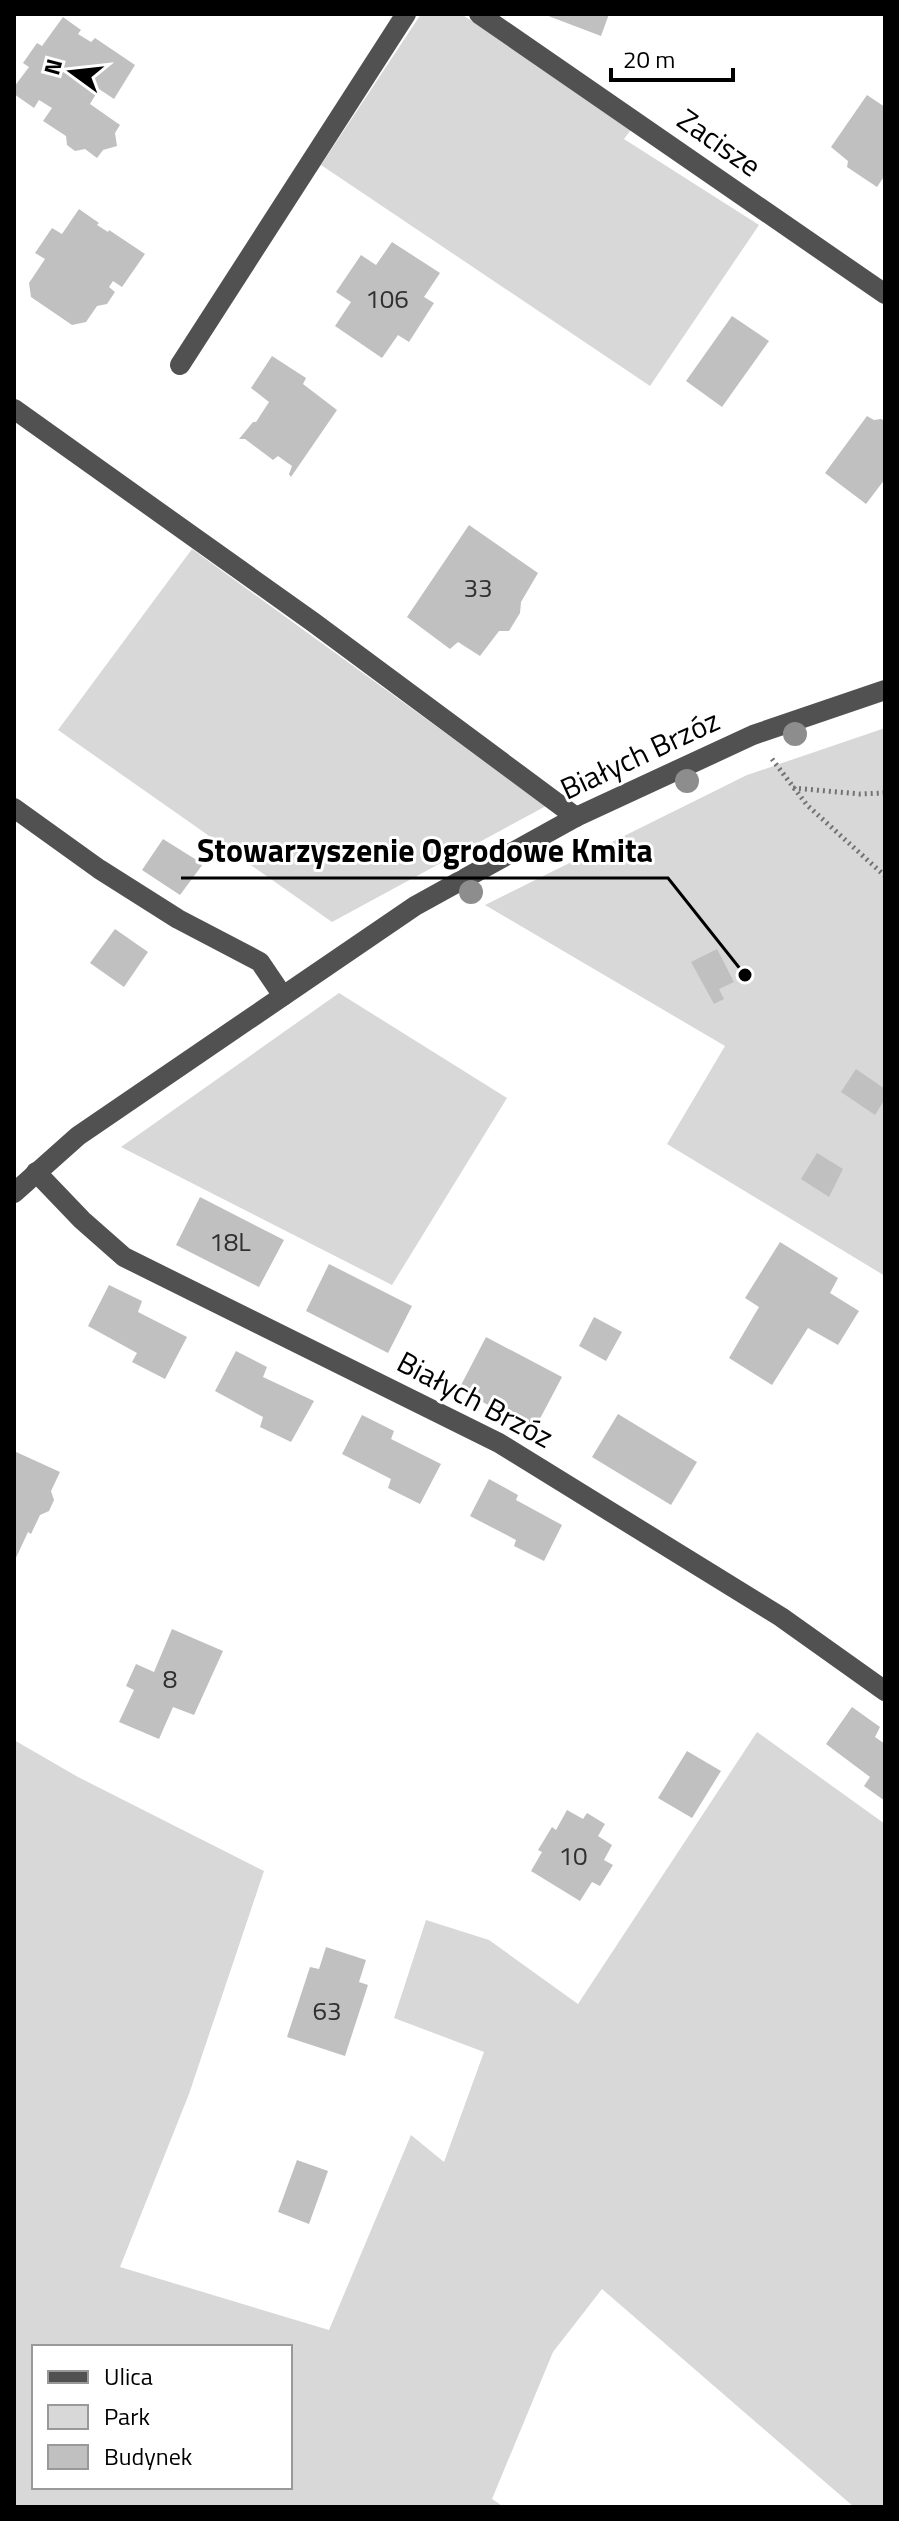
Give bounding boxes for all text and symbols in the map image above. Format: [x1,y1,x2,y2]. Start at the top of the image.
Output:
north arrow [32,32,112,112]
scale bar [611,32,733,82]
text: 20 m [623,41,675,77]
text: N [34,55,71,79]
street label: Zacisze [668,97,771,188]
house number: 106 [365,279,409,318]
house number: 33 [463,568,493,607]
street label: Białych Brzóz [552,697,727,811]
callout: Stowarzyszenie Ogrodowe Kmita [181,822,668,878]
text: Stowarzyszenie Ogrodowe Kmita [197,826,653,874]
house number: 18L [209,1222,251,1261]
street label: Białych Brzóz [389,1339,562,1460]
house number: 8 [163,1659,177,1698]
house number: 10 [558,1836,588,1875]
house number: 63 [312,1991,342,2030]
legend [32,2345,292,2489]
text: Ulica [104,2358,153,2394]
text: Park [104,2398,150,2434]
text: Budynek [104,2438,193,2474]

